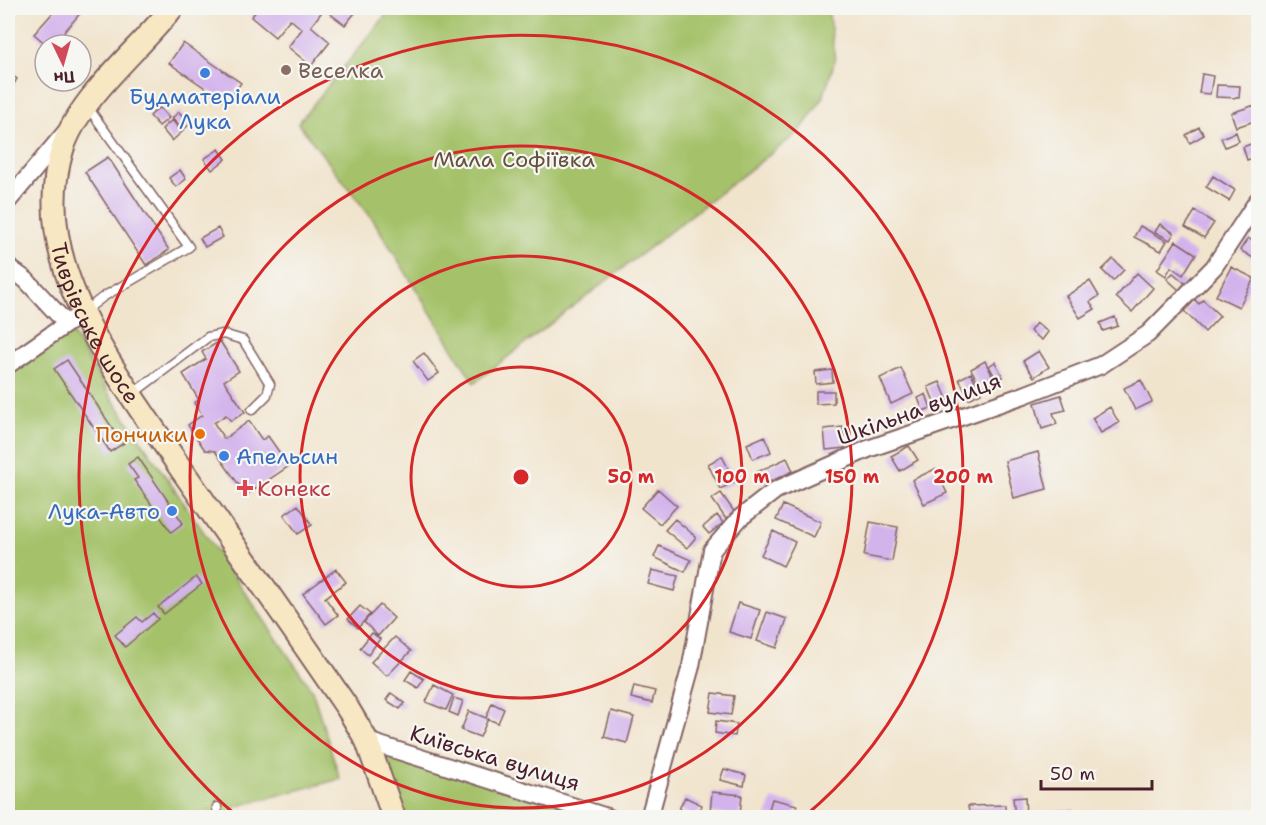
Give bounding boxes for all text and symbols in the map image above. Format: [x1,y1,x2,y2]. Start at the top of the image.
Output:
north arrow [33,33,93,93]
place label: Веселка [298,56,384,85]
marker: Веселка [279,63,293,77]
text: Пн [53,66,76,89]
marker: Будматеріали Лука [198,66,212,80]
place label: Будматеріали Лука [129,82,281,136]
park label: Мала Софіївка [433,145,595,174]
street label: Тиврівське шосе [44,240,147,409]
street label: Шкільна вулиця [833,366,1005,452]
place label: Пончики [95,420,188,449]
marker: Пончики [193,427,207,441]
place label: Апельсин [236,442,338,471]
marker: Апельсин [217,449,231,463]
text: 50 m [608,465,655,489]
text: 100 m [714,465,770,489]
text: 150 m [825,465,880,489]
text: 200 m [933,465,994,489]
centre of rings [511,467,531,487]
place label: Конекс [257,474,331,503]
marker: Конекс [238,481,252,495]
place label: Лука-Авто [48,497,160,526]
marker: Лука-Авто [165,504,179,518]
street label: Київська вулиця [406,718,584,798]
scale bar [1041,753,1152,791]
text: 50 m [1050,762,1095,786]

